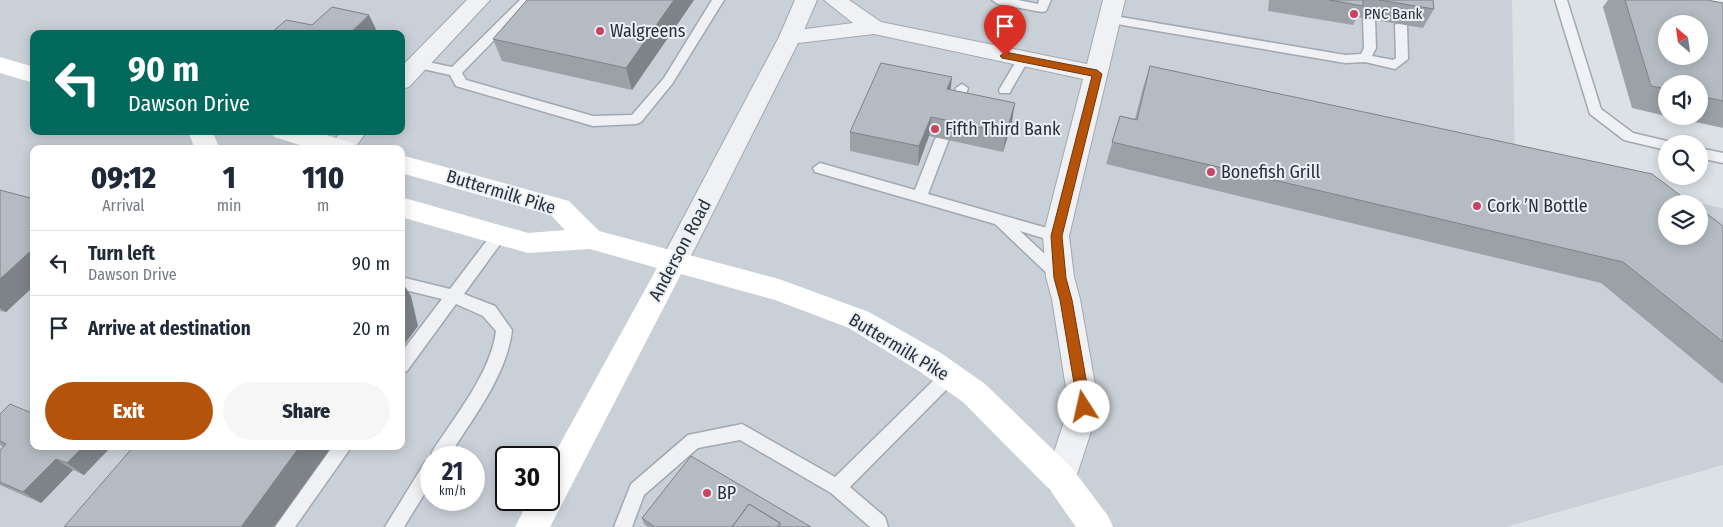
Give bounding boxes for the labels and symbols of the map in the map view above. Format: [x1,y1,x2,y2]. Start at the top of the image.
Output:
pin [984,5,1026,56]
place label: PNC Bank [1364,5,1423,23]
marker: PNC Bank [1348,8,1360,20]
north arrow [1658,15,1708,65]
place label: Walgreens [610,20,686,42]
marker: Walgreens [594,25,606,37]
place label: Fifth Third Bank [945,118,1061,140]
marker: Fifth Third Bank [929,123,941,135]
place label: Bonefish Grill [1221,161,1320,183]
street label: Buttermilk Pike [444,165,558,219]
marker: Bonefish Grill [1205,166,1217,178]
place label: Cork ’N Bottle [1487,195,1588,217]
street label: Anderson Road [644,196,716,304]
marker: Cork ’N Bottle [1471,200,1483,212]
street label: Buttermilk Pike [845,309,953,386]
position arrow [1057,380,1109,432]
speed limit sign: 30 [495,446,560,511]
place label: BP [717,482,736,504]
marker: BP [701,487,713,499]

